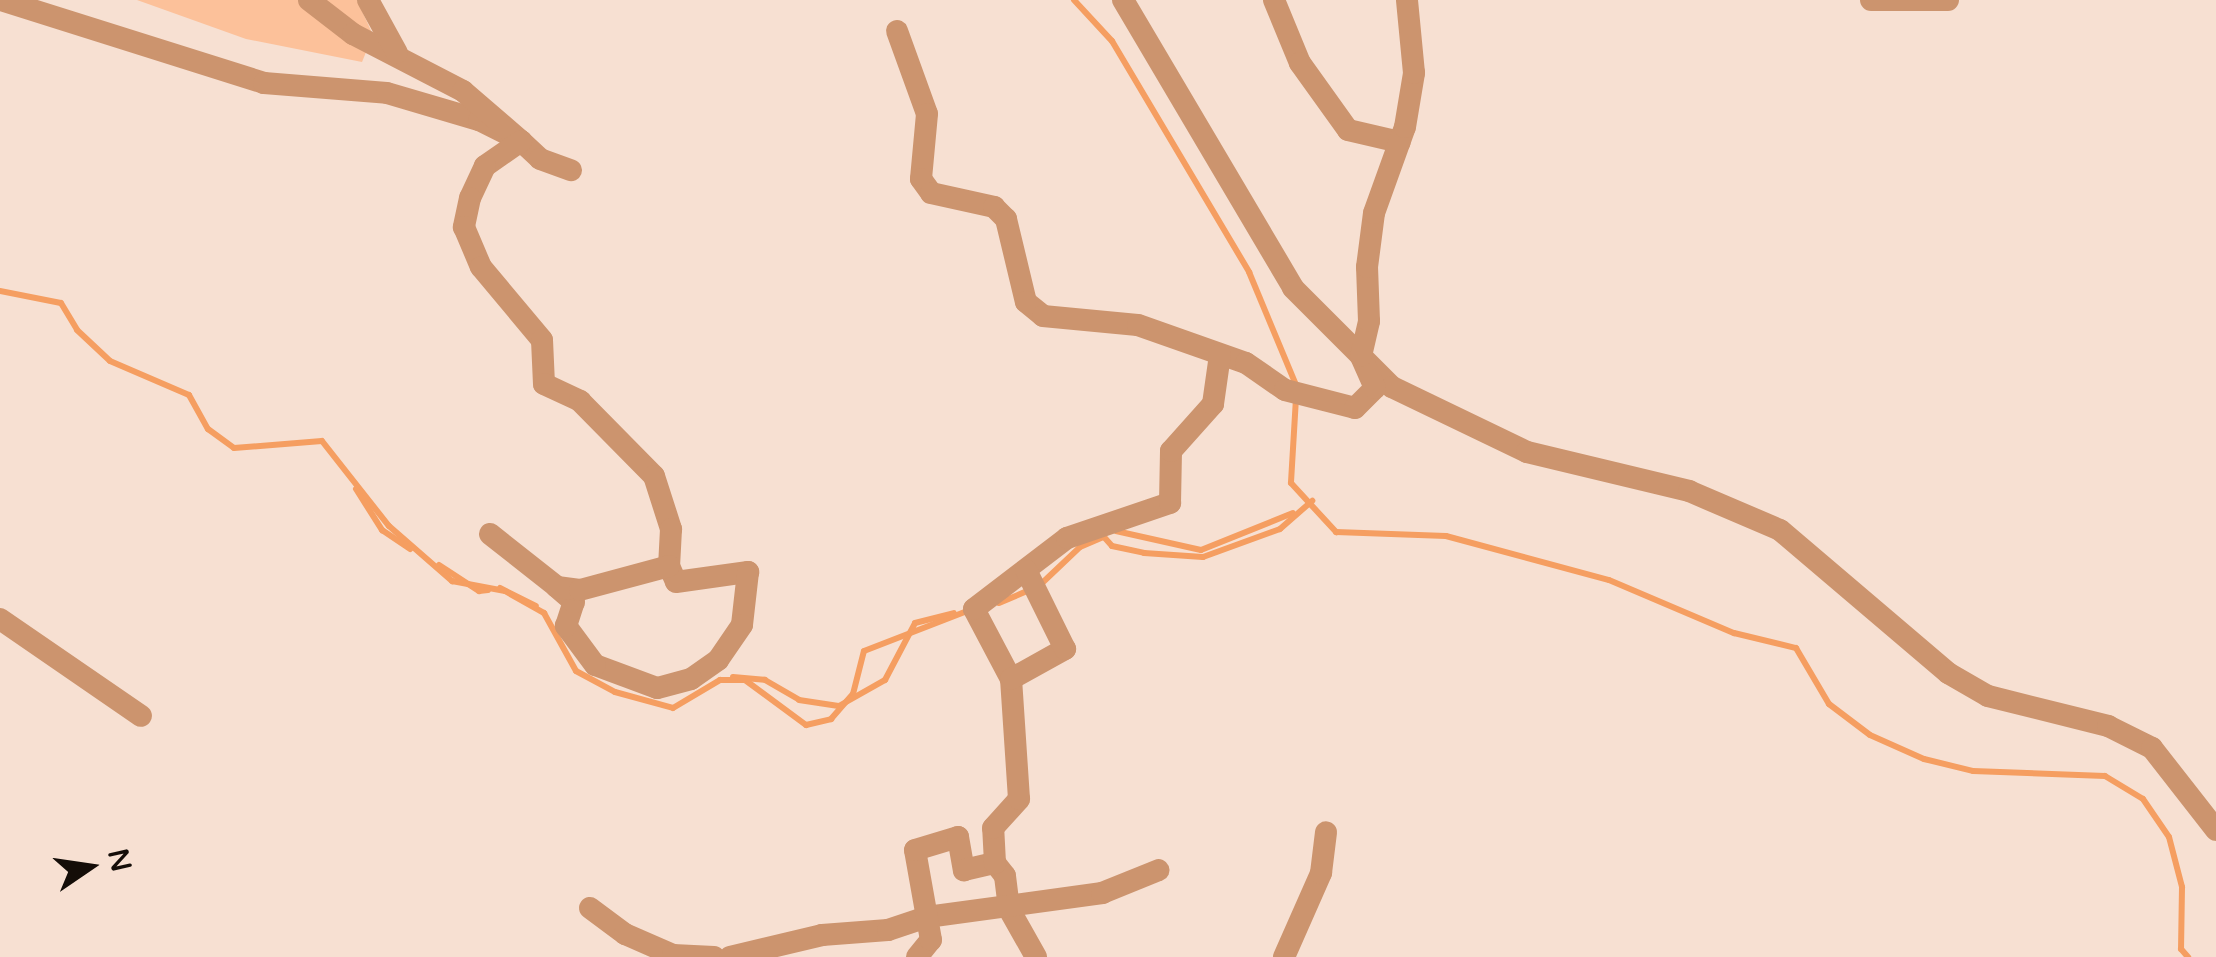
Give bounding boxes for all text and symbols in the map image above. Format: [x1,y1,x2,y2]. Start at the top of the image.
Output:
north arrow [40,817,140,917]
text: N [100,845,138,875]

